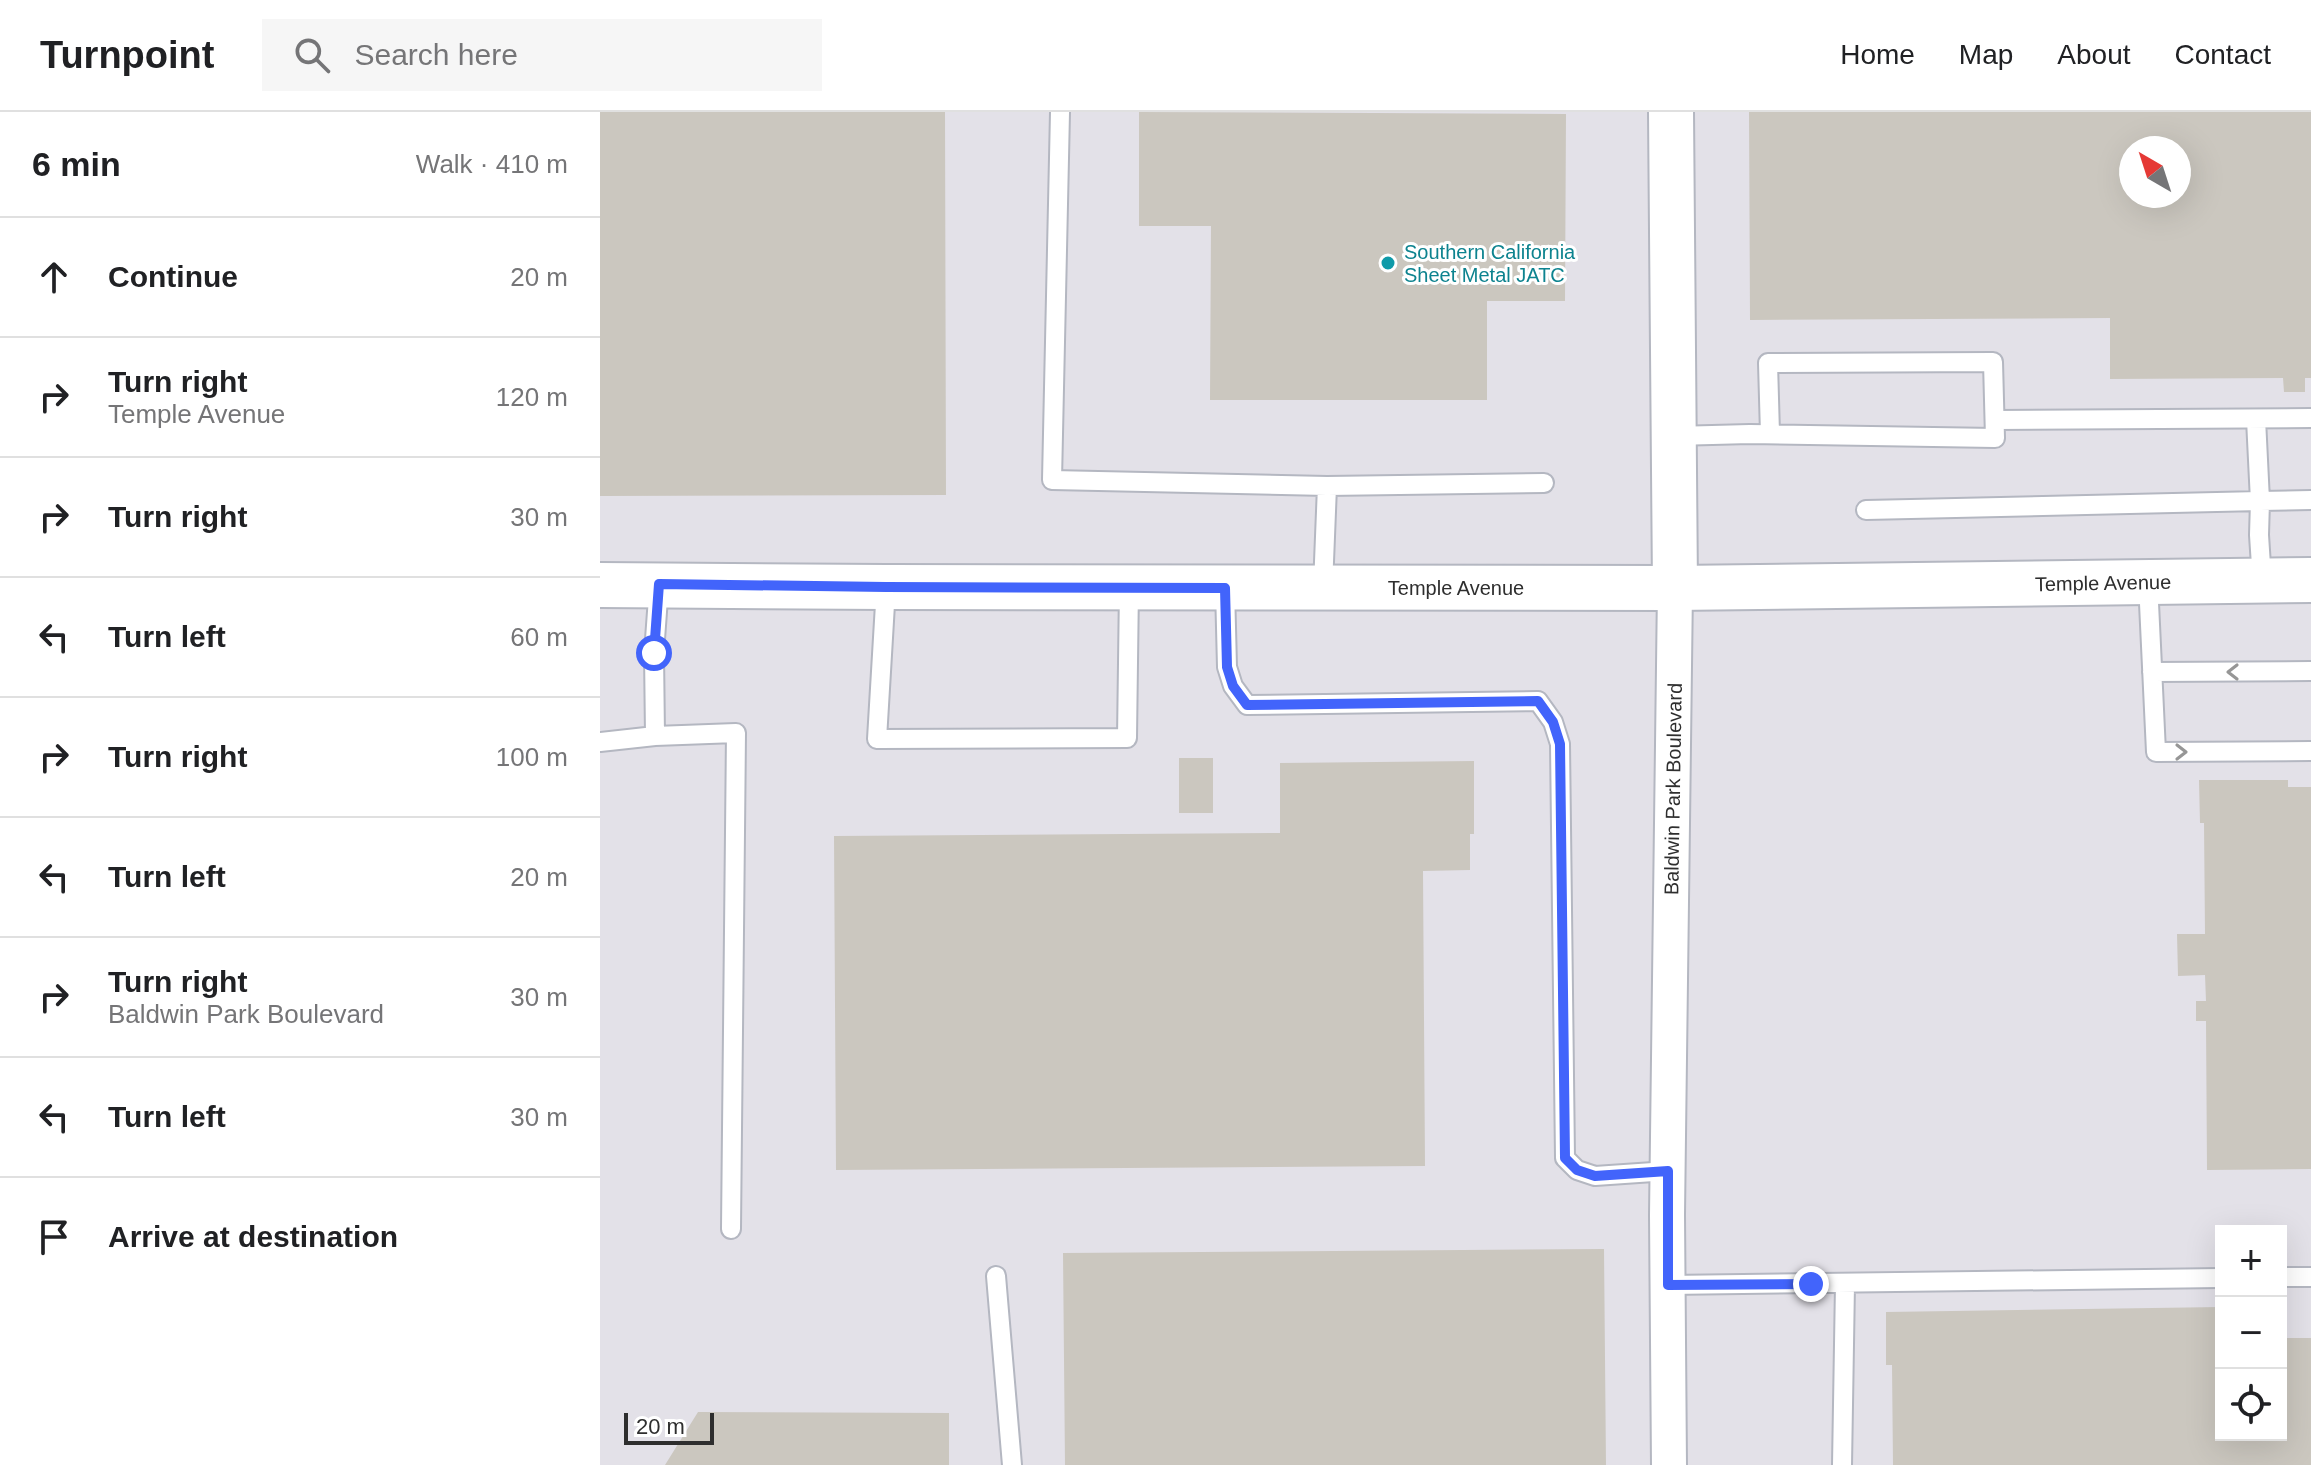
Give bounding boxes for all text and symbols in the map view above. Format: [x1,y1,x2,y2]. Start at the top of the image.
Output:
search box [262,19,822,91]
icon: search [290,33,334,77]
text: Turnpoint [40,34,214,76]
text: Search here [354,38,518,71]
text: Home [1840,39,1915,70]
text: Map [1959,39,2013,70]
text: About [2057,39,2131,70]
text: Contact [2175,39,2271,70]
north arrow [2119,136,2191,208]
text: 6 min [32,145,121,183]
text: Walk · 410 m [416,149,568,179]
place label: Southern California Sheet Metal JATC [1404,241,1576,286]
marker: Southern California Sheet Metal JATC [1379,254,1397,272]
icon: ahead [32,255,76,299]
text: Continue [108,260,238,293]
text: 20 m [510,262,568,292]
text: Turn right [108,365,247,398]
icon: right [32,375,76,419]
text: 120 m [496,382,568,412]
text: Temple Avenue [108,399,285,429]
icon: right [32,495,76,539]
text: Turn right [108,500,247,533]
text: 30 m [510,502,568,532]
street label: Temple Avenue [2035,571,2171,595]
street label: Temple Avenue [1388,577,1524,599]
icon: left [32,615,76,659]
text: Turn left [108,620,226,653]
text: 60 m [510,622,568,652]
route start [636,635,672,671]
one-way arrow [2226,663,2239,681]
street label: Baldwin Park Boulevard [1660,683,1686,895]
icon: right [32,735,76,779]
text: Turn right [108,740,247,773]
text: 100 m [496,742,568,772]
one-way arrow [2175,743,2188,761]
icon: left [32,855,76,899]
text: Turn left [108,860,226,893]
text: 20 m [510,862,568,892]
text: Turn right [108,965,247,998]
icon: right [32,975,76,1019]
text: 30 m [510,982,568,1012]
text: Baldwin Park Boulevard [108,999,384,1029]
icon: left [32,1095,76,1139]
text: Turn left [108,1100,226,1133]
text: 30 m [510,1102,568,1132]
icon: arrive [32,1215,76,1259]
text: Arrive at destination [108,1220,398,1253]
map controls [2215,1225,2287,1441]
button: + [2215,1225,2287,1297]
route end [1793,1266,1829,1302]
button: − [2215,1297,2287,1369]
button: locate [2215,1369,2287,1441]
scale bar [624,1409,714,1445]
text: 20 m [636,1414,685,1439]

